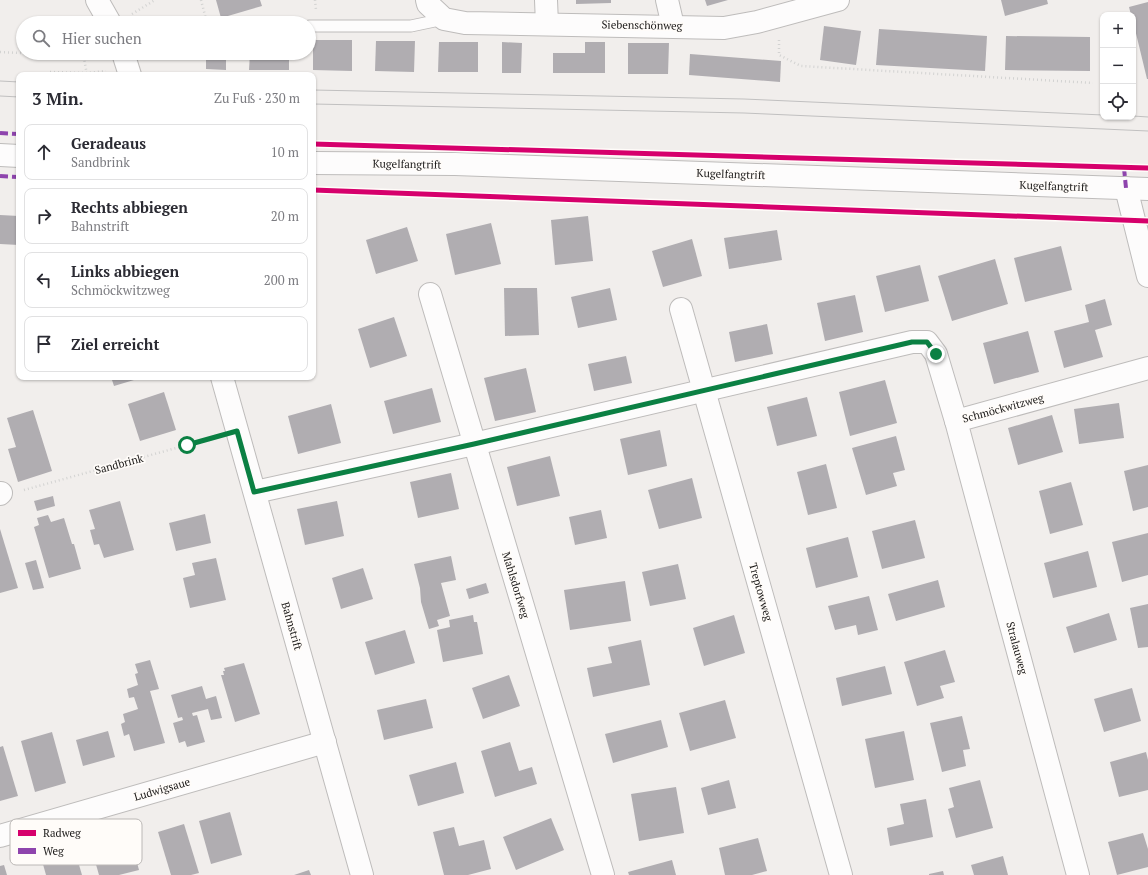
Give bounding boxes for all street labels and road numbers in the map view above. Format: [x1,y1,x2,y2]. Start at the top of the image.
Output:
street label: Siebenschönweg [601,17,683,33]
street label: Kugelfangtrift [372,156,442,172]
street label: Kugelfangtrift [696,166,766,182]
street label: Kugelfangtrift [1019,178,1089,194]
street label: Schmöckwitzweg [961,390,1045,426]
street label: Sandbrink [93,451,145,477]
street label: Mahlsdorfweg [499,550,533,620]
street label: Treptowweg [746,561,776,623]
street label: Bahnstrift [278,600,306,652]
street label: Stralauweg [1003,620,1031,676]
street label: Ludwigsaue [132,774,192,804]

